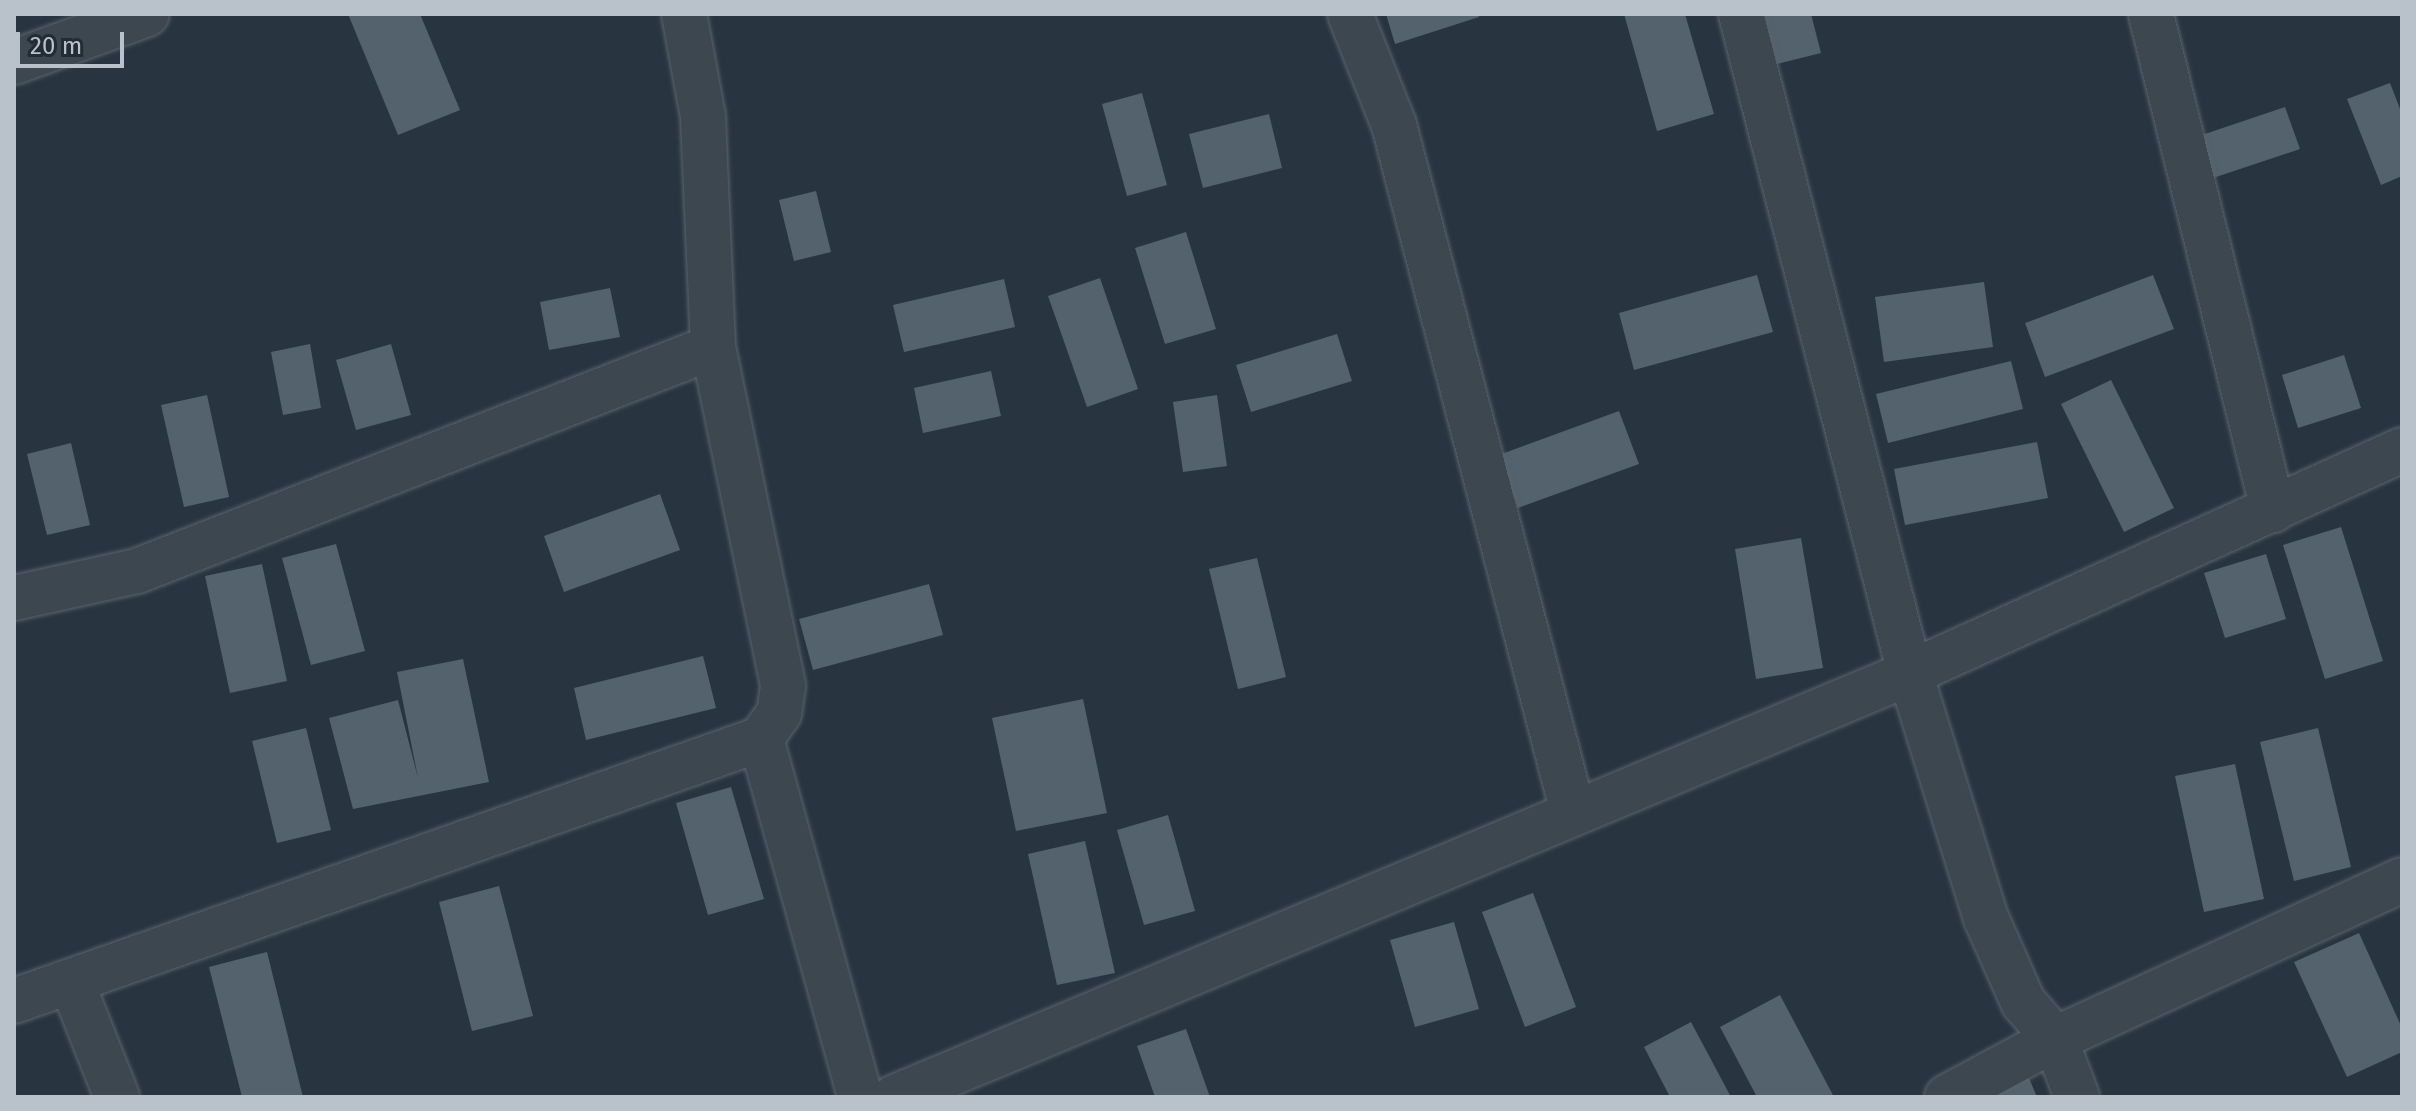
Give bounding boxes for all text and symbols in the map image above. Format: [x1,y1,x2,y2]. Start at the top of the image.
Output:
scale bar [20,16,128,66]
text: 20 m [30,32,82,60]

